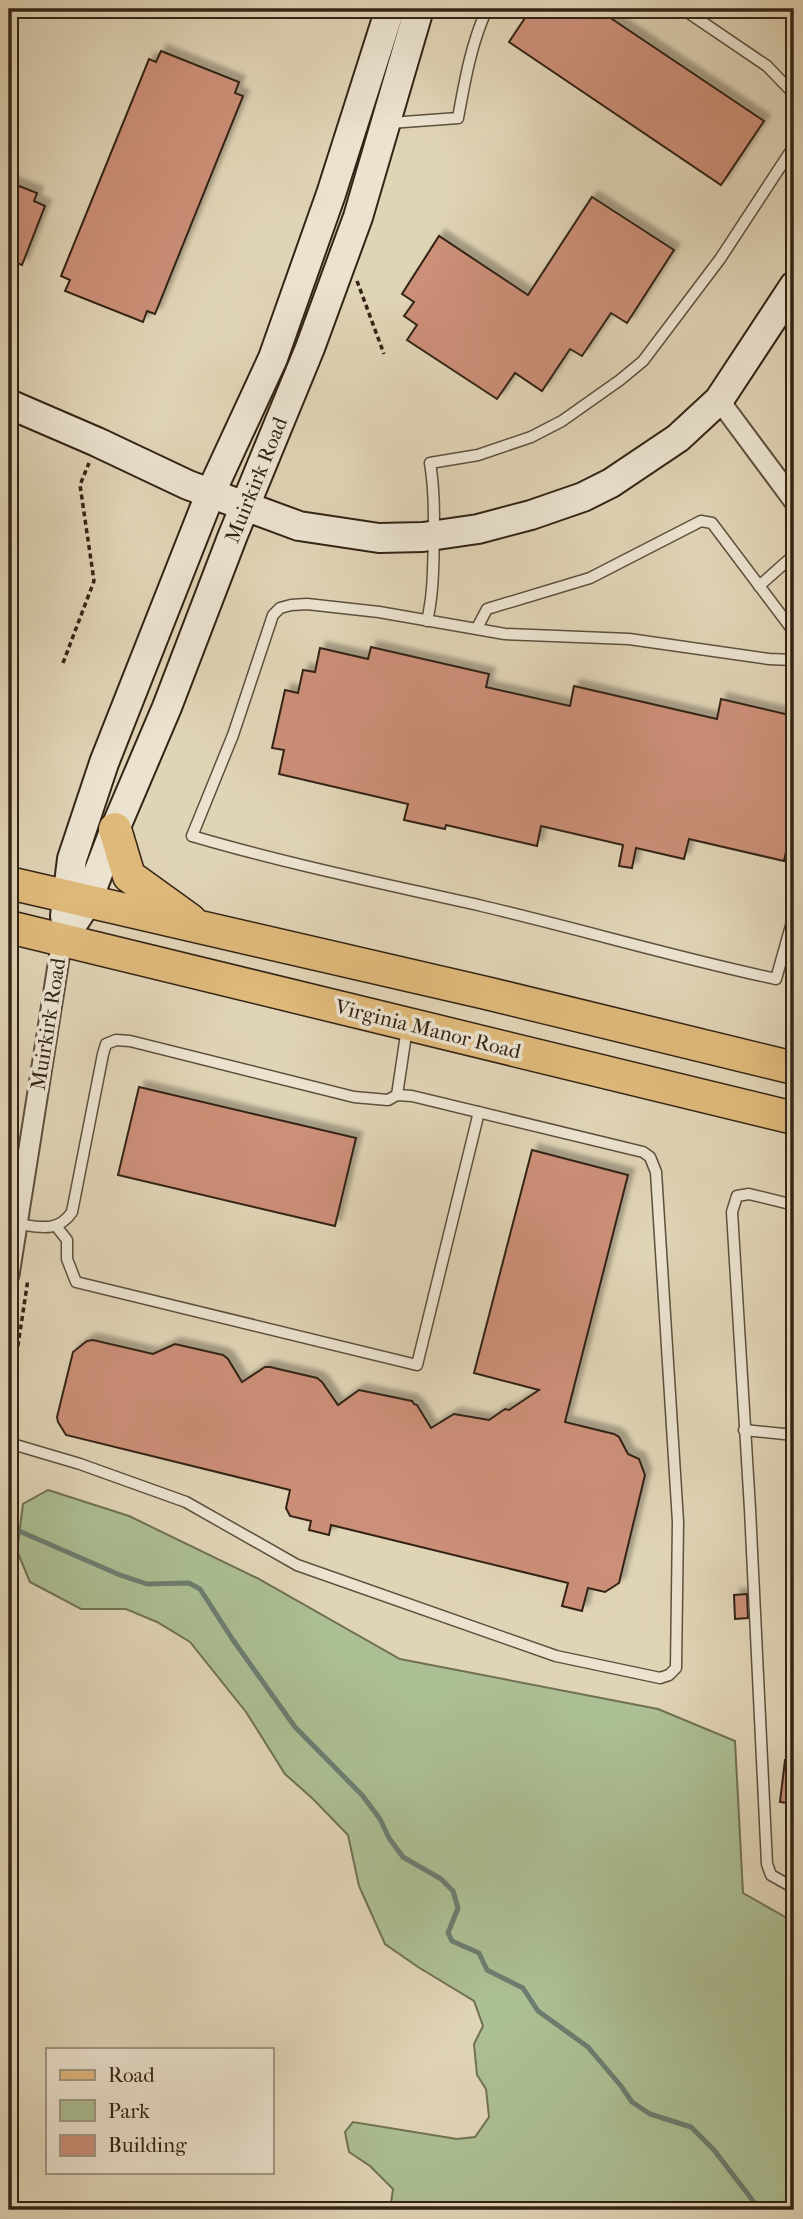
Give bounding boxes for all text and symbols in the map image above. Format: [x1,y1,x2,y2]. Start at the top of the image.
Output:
street label: Muirkirk Road [220,413,292,546]
street label: Muirkirk Road [26,956,70,1092]
street label: Virginia Manor Road [332,994,524,1064]
legend [46,2048,273,2174]
text: Road [108,2063,155,2087]
text: Park [108,2099,150,2123]
text: Building [108,2133,187,2157]

